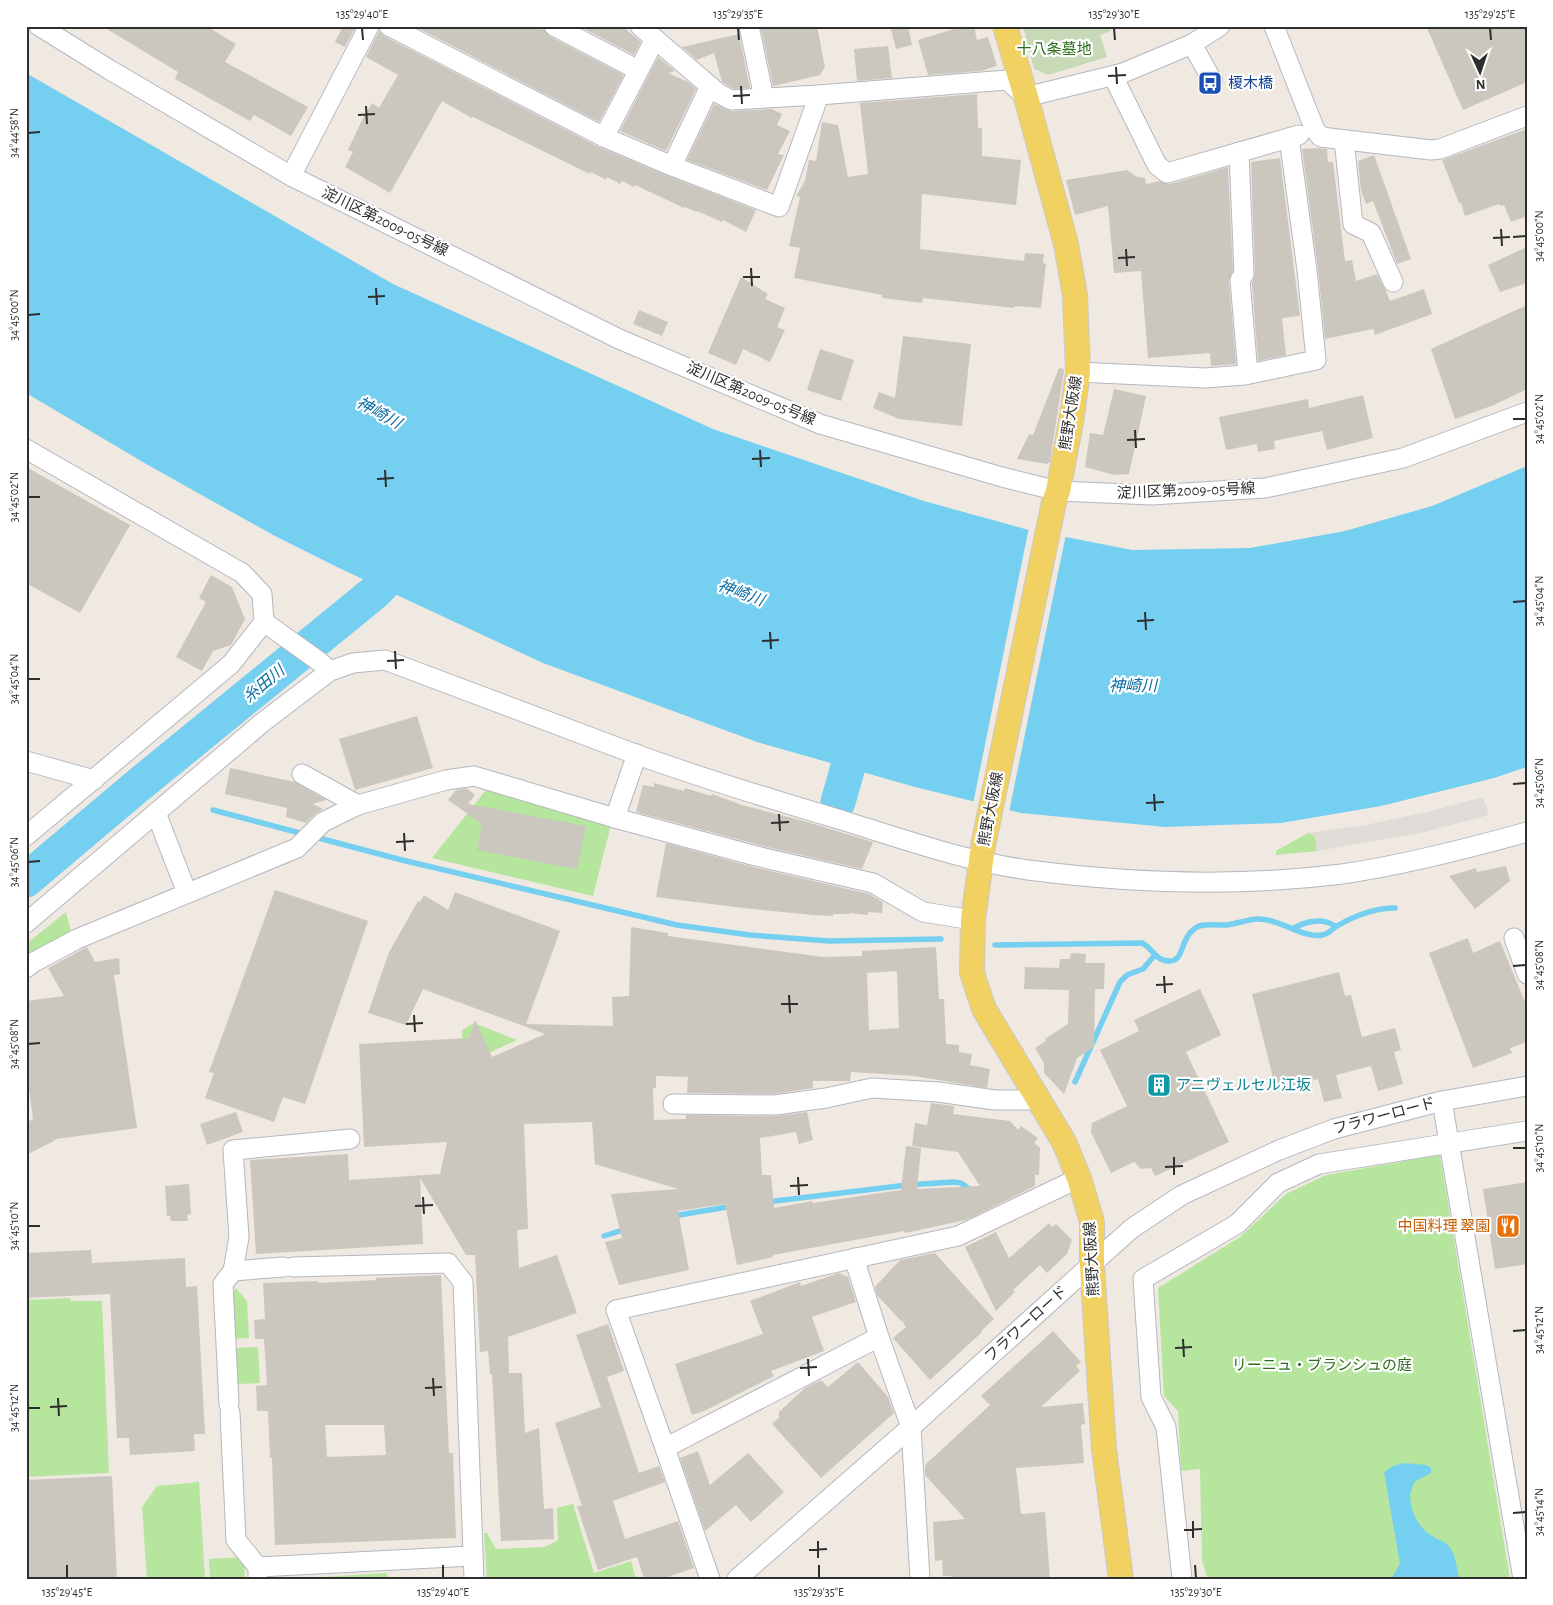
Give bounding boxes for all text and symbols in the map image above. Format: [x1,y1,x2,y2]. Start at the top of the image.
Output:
text: 135°29'40"E [336,8,388,20]
text: 135°29'35"E [713,8,763,20]
text: 135°29'30"E [1088,8,1140,20]
text: 135°29'25"E [1465,8,1515,20]
park label: 十八条墓地 [1016,41,1092,57]
north arrow [1456,48,1506,98]
bus stop icon: 榎木橋 [1197,70,1223,96]
place label: 榎木橋 [1228,75,1273,91]
text: N [1475,77,1486,91]
text: 34°44'58"N [8,108,20,158]
street label: 淀川区第2009-05号線 [319,184,451,259]
text: 34°45'00"N [1533,210,1545,262]
text: 34°45'00"N [8,289,20,341]
street label: 淀川区第2009-05号線 [684,359,818,428]
street label: 熊野大阪線 [1057,375,1084,451]
water label: 神崎川 [354,393,406,433]
text: 34°45'02"N [1533,394,1545,444]
text: 34°45'02"N [8,472,20,522]
street label: 淀川区第2009-05号線 [1116,480,1255,501]
water label: 神崎川 [716,576,769,609]
text: 34°45'04"N [1533,576,1545,626]
text: 34°45'04"N [8,654,20,704]
water label: 糸田川 [240,660,289,706]
water label: 神崎川 [1109,677,1159,694]
text: 34°45'06"N [1533,758,1545,808]
street label: 熊野大阪線 [975,771,1006,847]
text: 34°45'06"N [8,837,20,887]
text: 34°45'08"N [1533,940,1545,990]
text: 34°45'08"N [8,1019,20,1069]
building icon: アニヴェルセル江坂 [1146,1072,1172,1098]
place label: アニヴェルセル江坂 [1176,1077,1311,1093]
street label: フラワーロード [1331,1095,1437,1137]
text: 34°45'10"N [1533,1123,1545,1173]
text: 34°45'10"N [8,1201,20,1251]
restaurant icon: 中国料理 翠園 [1495,1213,1521,1239]
place label: 中国料理 翠園 [1398,1217,1490,1234]
street label: 熊野大阪線 [1082,1221,1101,1297]
street label: フラワーロード [982,1283,1070,1365]
text: 34°45'12"N [1533,1306,1545,1354]
park label: リーニュ・ブランシュの庭 [1232,1357,1412,1373]
text: 34°45'12"N [8,1384,20,1432]
text: 34°45'14"N [1533,1488,1545,1536]
text: 135°29'45"E [42,1586,93,1598]
text: 135°29'40"E [417,1586,469,1598]
text: 135°29'35"E [794,1586,844,1598]
text: 135°29'30"E [1170,1586,1222,1598]

